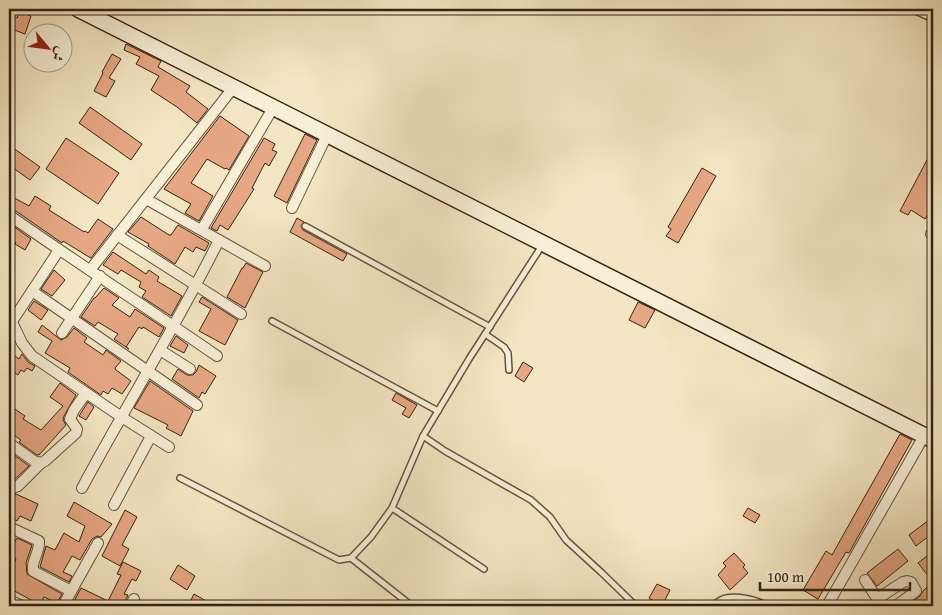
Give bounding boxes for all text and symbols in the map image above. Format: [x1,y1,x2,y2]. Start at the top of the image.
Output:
north arrow [22,22,72,72]
text: ش [47,43,71,65]
scale bar [760,560,910,592]
text: 100 m [767,566,805,587]

